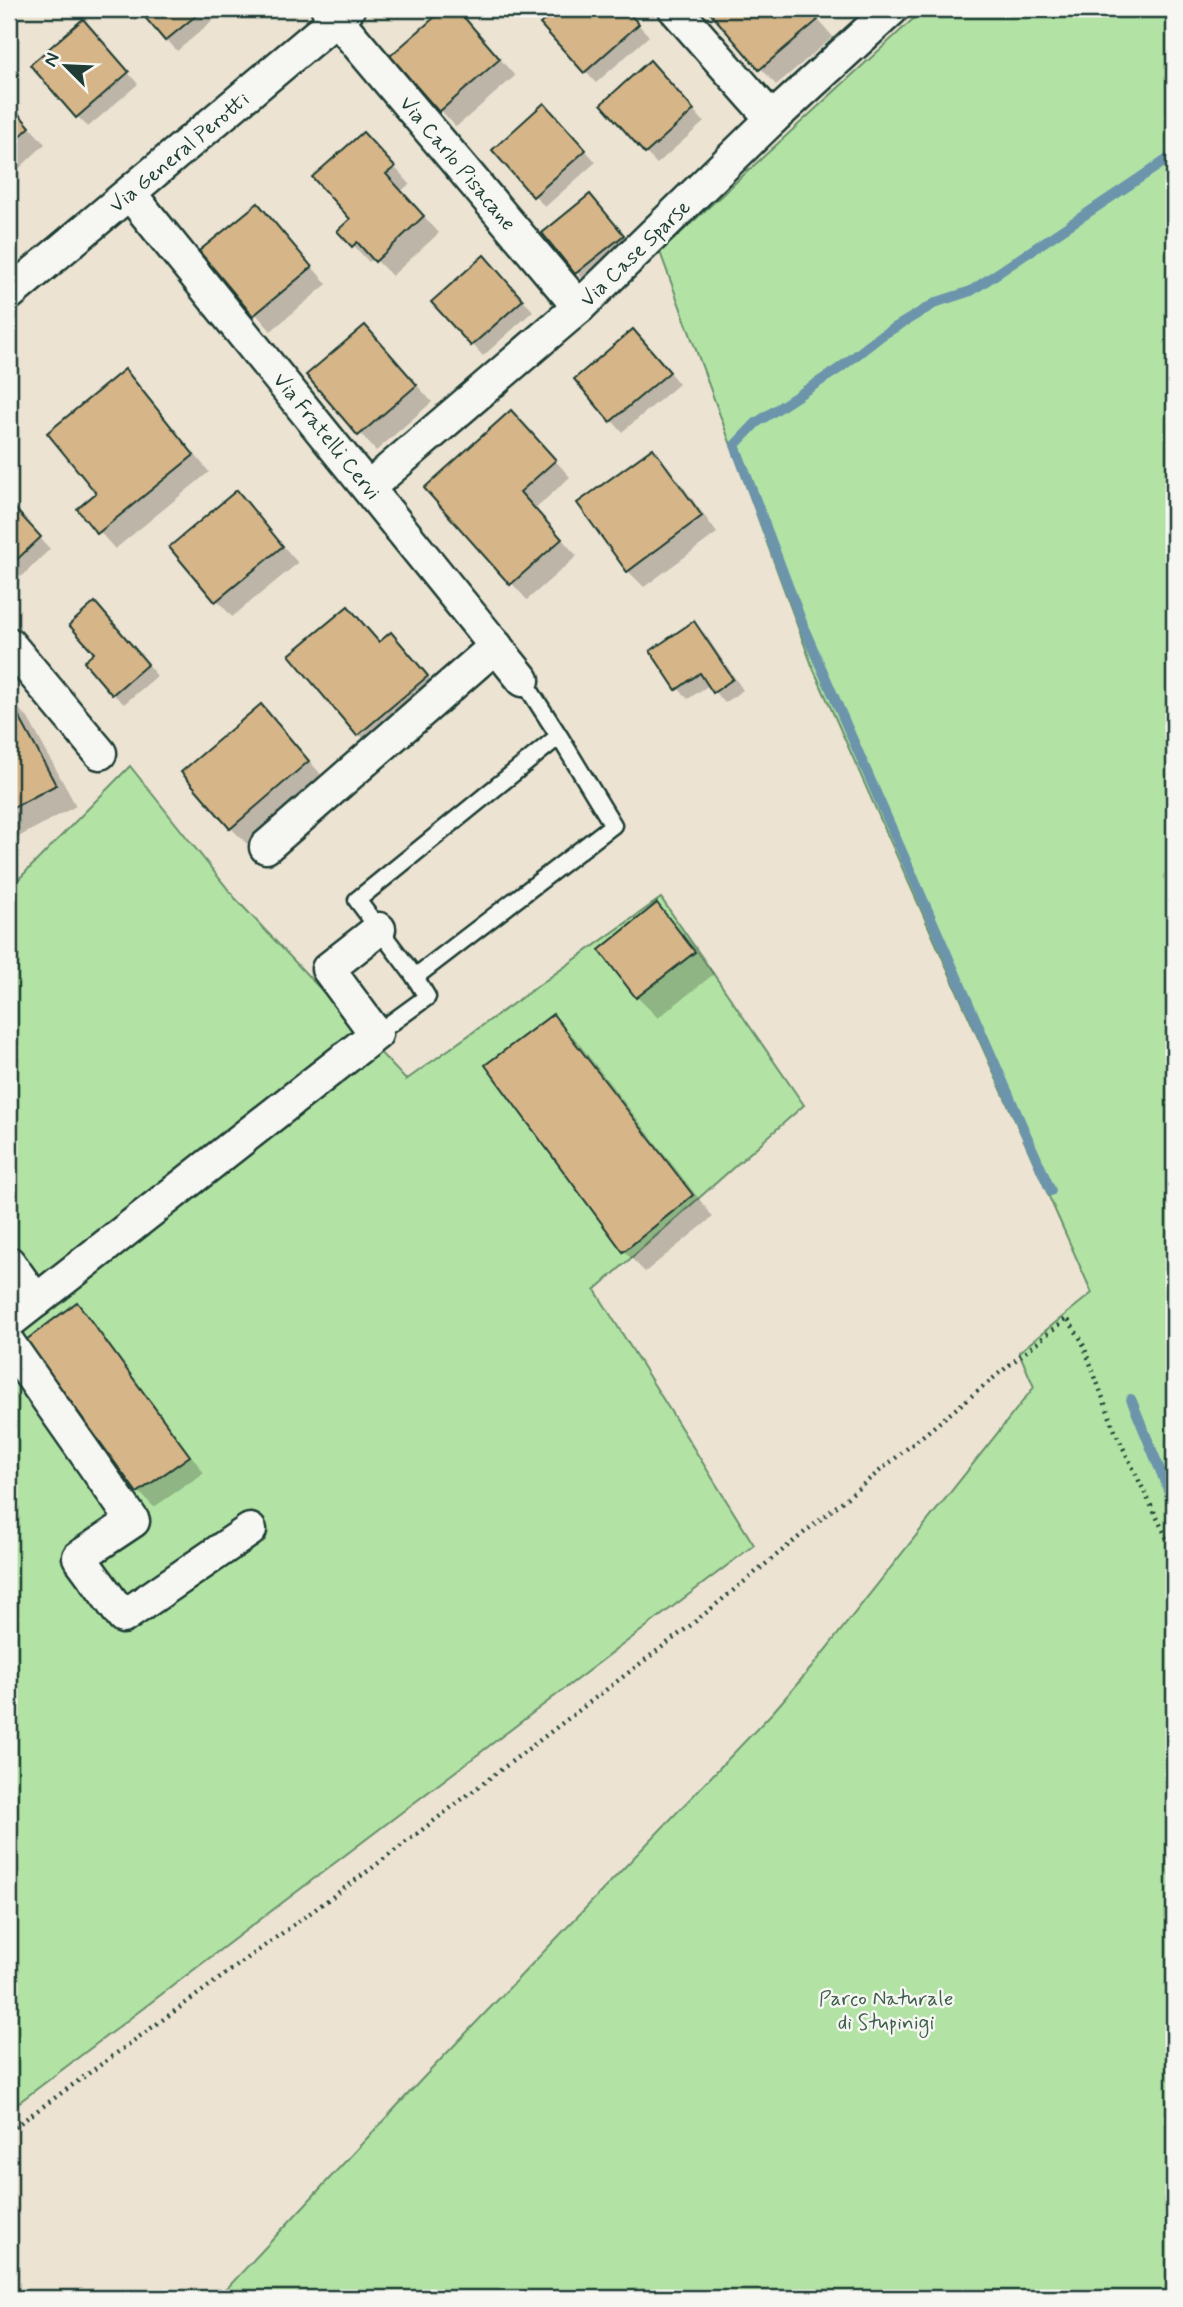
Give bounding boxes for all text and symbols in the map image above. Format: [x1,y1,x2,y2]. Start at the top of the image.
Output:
north arrow [32,32,102,102]
text: N [38,49,66,71]
street label: Via General Perotti [104,86,256,220]
street label: Via Carlo Pisacane [393,90,522,237]
street label: Via Case Sparse [574,194,697,314]
street label: Via Fratelli Cervi [266,367,386,506]
park label: Parco Naturale di Stupinigi [819,1985,953,2038]

